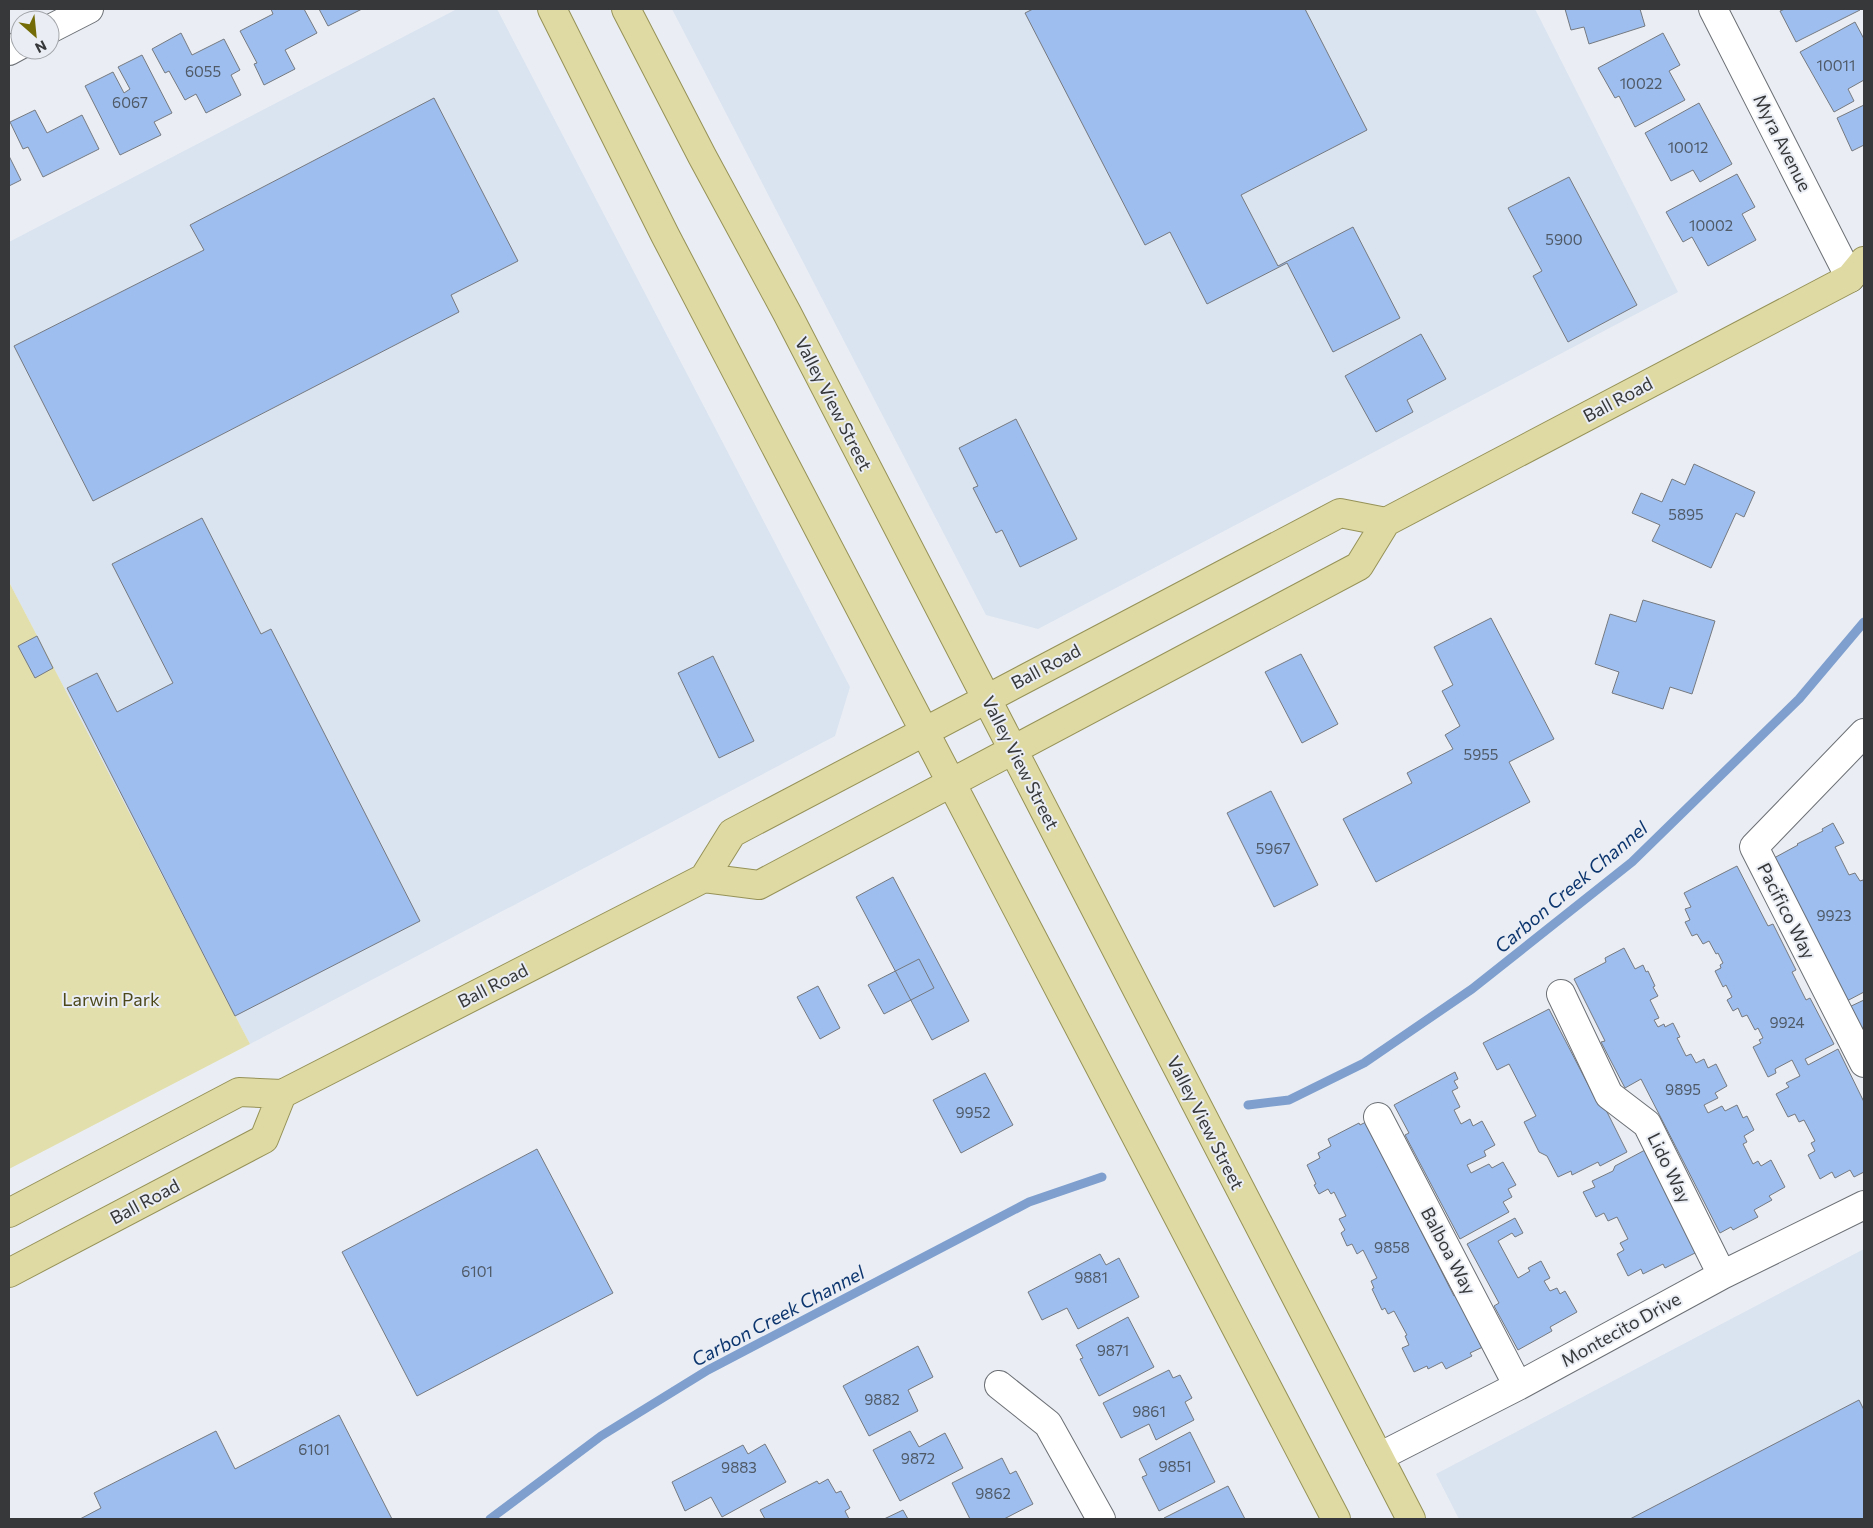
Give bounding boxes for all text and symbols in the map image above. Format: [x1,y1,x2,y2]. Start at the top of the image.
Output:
north arrow [10,10,60,60]
text: N [33,37,50,57]
house number: 10011 [1817,56,1855,74]
house number: 6055 [185,62,221,80]
house number: 10022 [1620,74,1662,92]
street label: Myra Avenue [1749,90,1817,195]
house number: 6067 [112,93,148,111]
house number: 10012 [1668,138,1708,156]
house number: 10002 [1689,216,1733,234]
house number: 5900 [1545,230,1583,248]
street label: Valley View Street [791,333,877,474]
street label: Ball Road [1579,372,1656,427]
house number: 5895 [1668,505,1704,523]
street label: Ball Road [1007,639,1084,694]
street label: Valley View Street [978,692,1064,833]
house number: 5955 [1464,745,1498,763]
water label: Carbon Creek Channel [1490,815,1653,957]
house number: 5967 [1256,839,1290,857]
street label: Pacifico Way [1753,859,1821,962]
house number: 9923 [1816,906,1852,924]
street label: Ball Road [454,958,531,1012]
park label: Larwin Park [62,988,160,1010]
house number: 9924 [1769,1013,1805,1031]
street label: Valley View Street [1163,1052,1249,1193]
house number: 9895 [1665,1080,1701,1098]
house number: 9952 [955,1103,991,1121]
street label: Lido Way [1643,1129,1696,1206]
street label: Ball Road [106,1174,183,1229]
street label: Balboa Way [1417,1203,1481,1298]
house number: 9858 [1374,1238,1410,1256]
water label: Carbon Creek Channel [687,1260,869,1371]
house number: 6101 [461,1262,493,1280]
house number: 9881 [1074,1268,1108,1286]
street label: Montecito Drive [1557,1287,1684,1371]
house number: 9871 [1097,1341,1129,1359]
house number: 9882 [864,1390,900,1408]
house number: 9861 [1132,1402,1166,1420]
house number: 6101 [298,1440,330,1458]
house number: 9872 [901,1449,935,1467]
house number: 9851 [1158,1457,1192,1475]
house number: 9883 [721,1458,757,1476]
house number: 9862 [975,1484,1011,1502]

